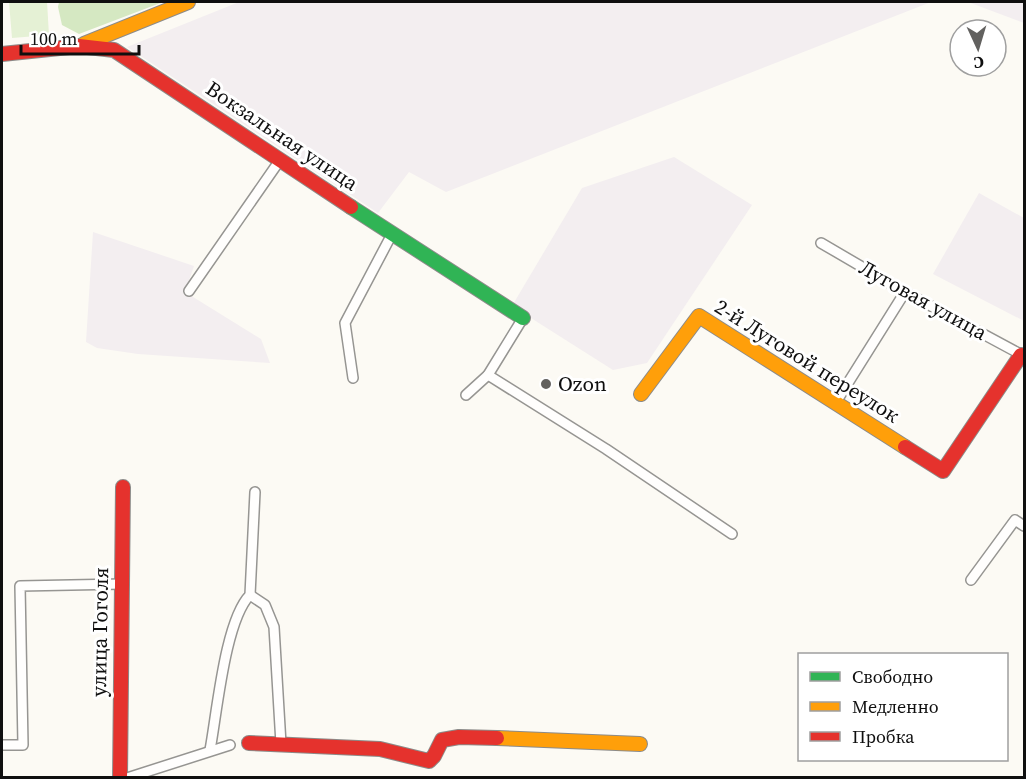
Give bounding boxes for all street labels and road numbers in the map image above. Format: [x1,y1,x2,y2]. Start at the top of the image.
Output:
street label: Вокзальная улица [200,74,364,198]
street label: Луговая улица [854,252,993,347]
street label: 2-й Луговой переулок [709,292,906,429]
street label: улица Гоголя [84,567,115,697]

